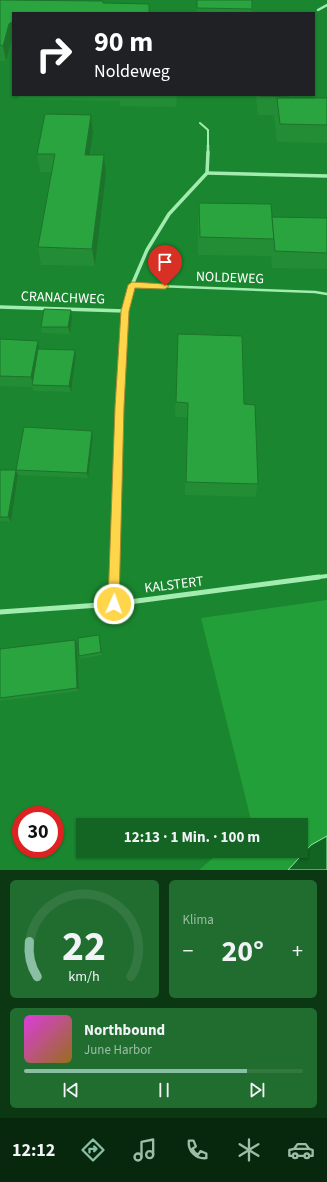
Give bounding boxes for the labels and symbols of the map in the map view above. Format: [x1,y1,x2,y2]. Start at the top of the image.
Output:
pin [148,245,182,286]
street label: NOLDEWEG [196,267,264,289]
street label: CRANACHWEG [21,287,105,309]
street label: KALSTERT [143,571,205,599]
position arrow [93,583,135,625]
speed limit sign: 30 [12,806,64,858]

